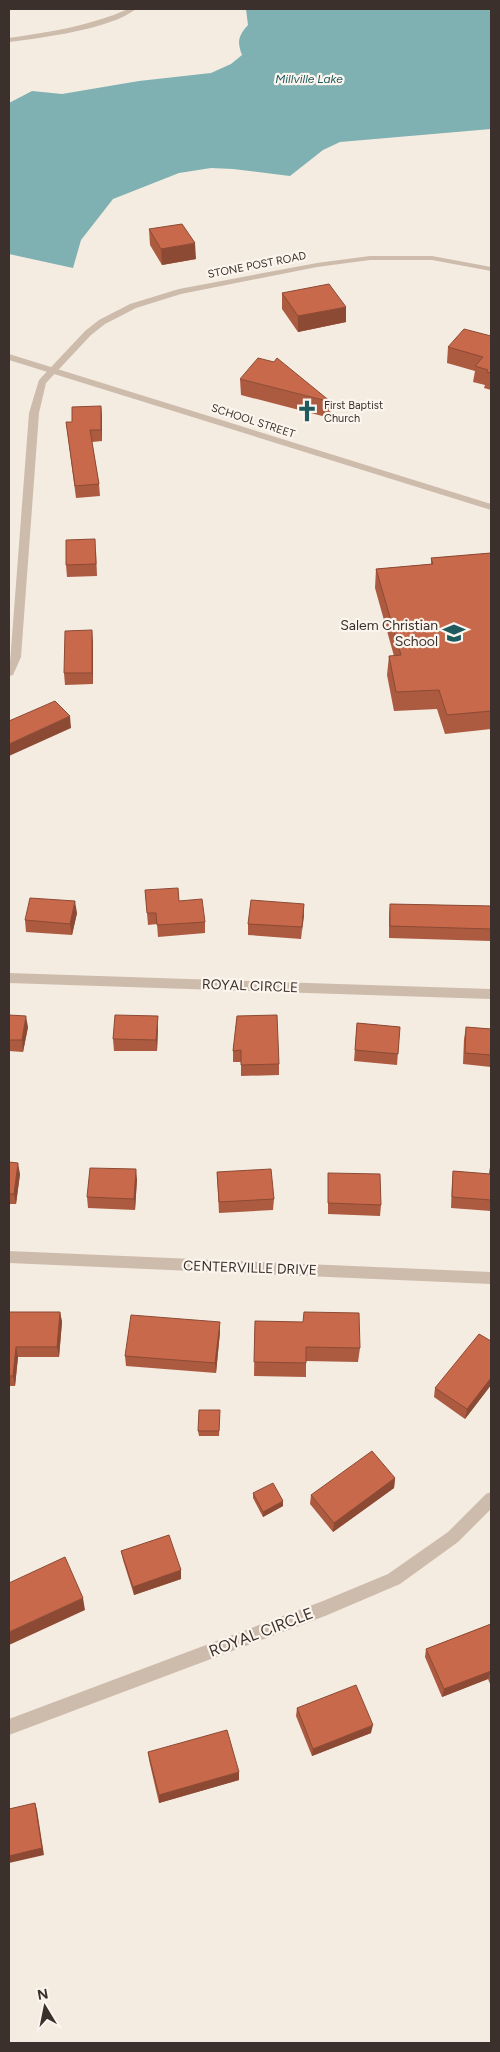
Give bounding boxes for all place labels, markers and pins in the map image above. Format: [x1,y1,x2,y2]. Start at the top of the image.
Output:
church icon: First Baptist Church [294,398,320,424]
place label: First Baptist Church [324,399,383,425]
place label: Salem Christian School [340,617,438,650]
school or university icon: Salem Christian School [441,620,467,646]

